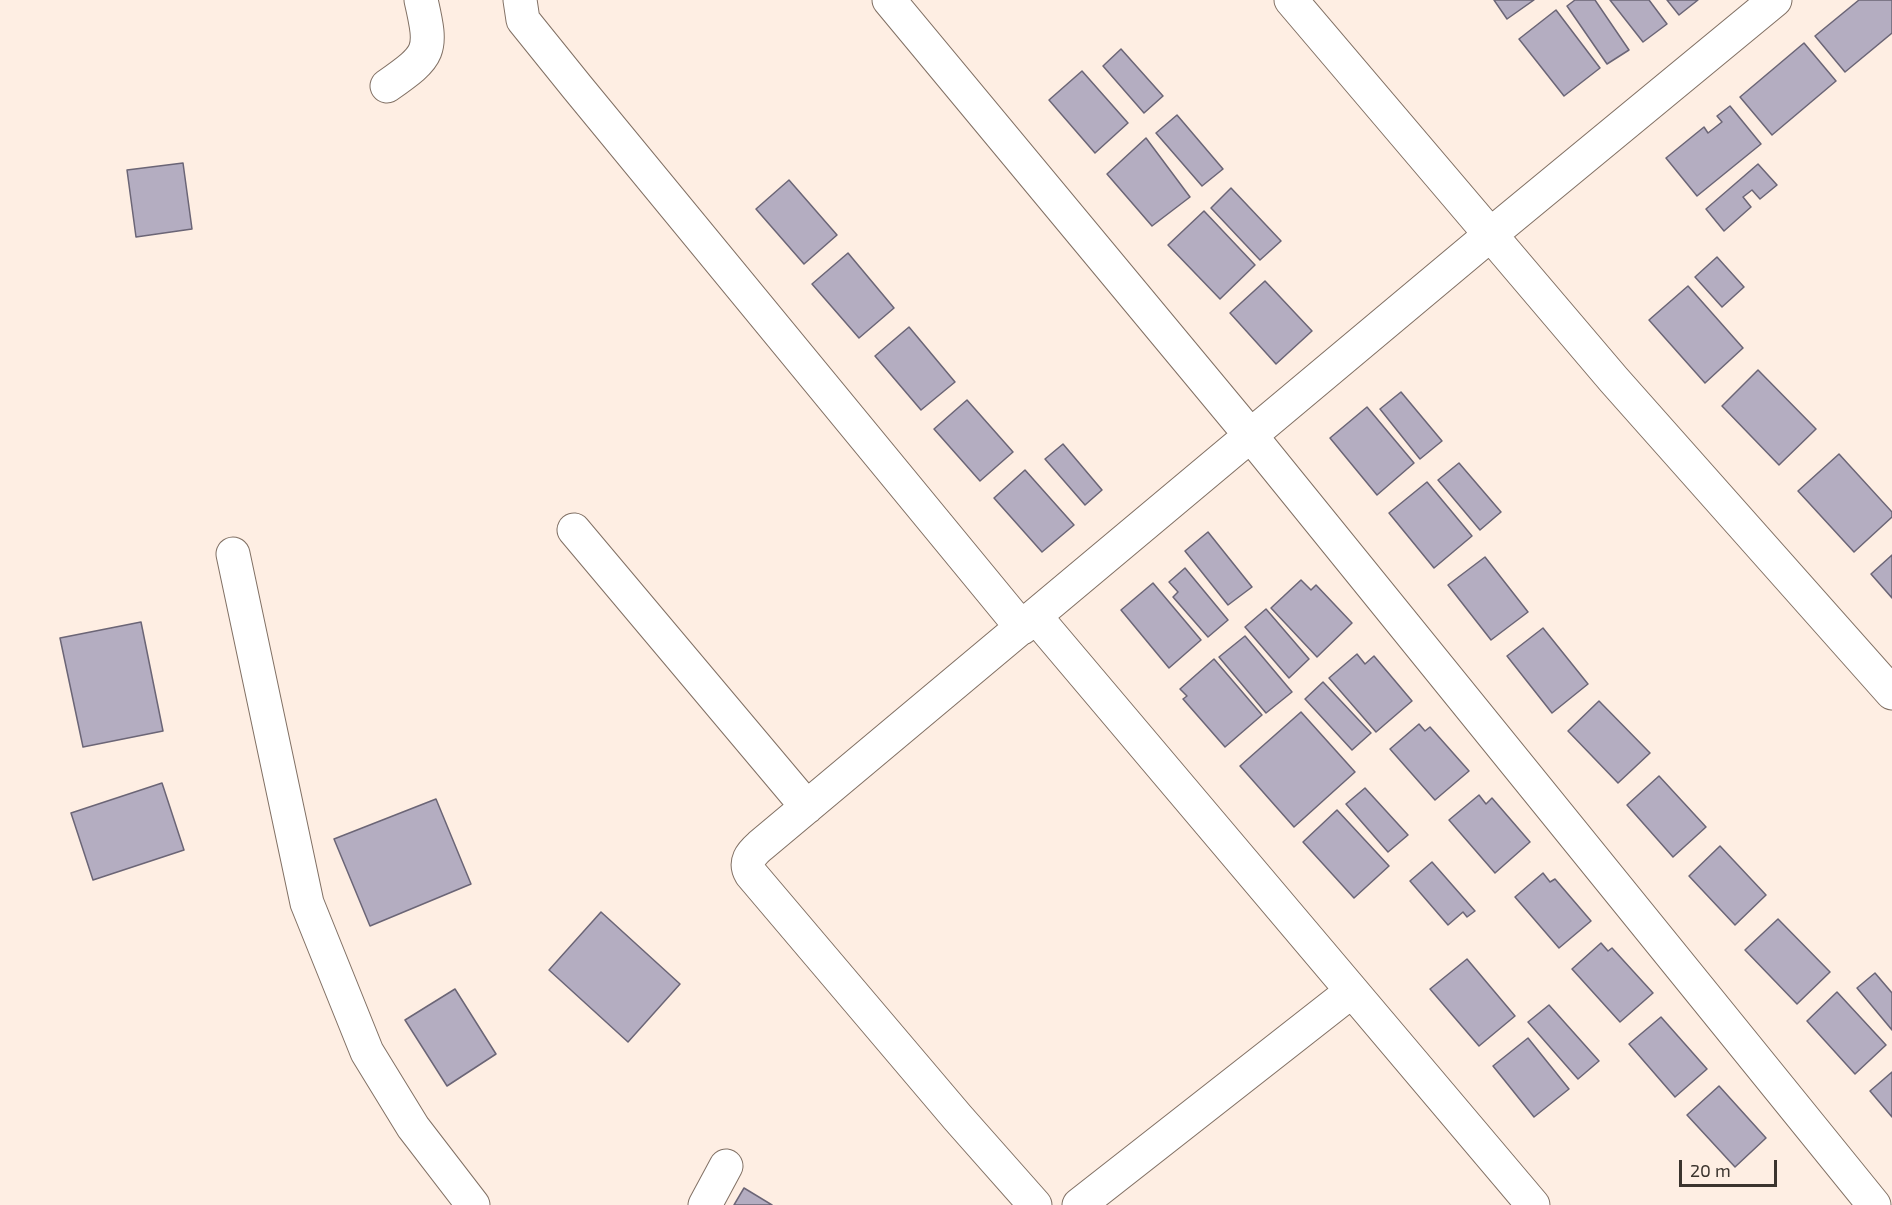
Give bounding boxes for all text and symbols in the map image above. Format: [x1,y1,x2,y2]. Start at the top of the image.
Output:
scale bar [1682,1148,1780,1186]
text: 20 m [1690,1159,1731,1181]

